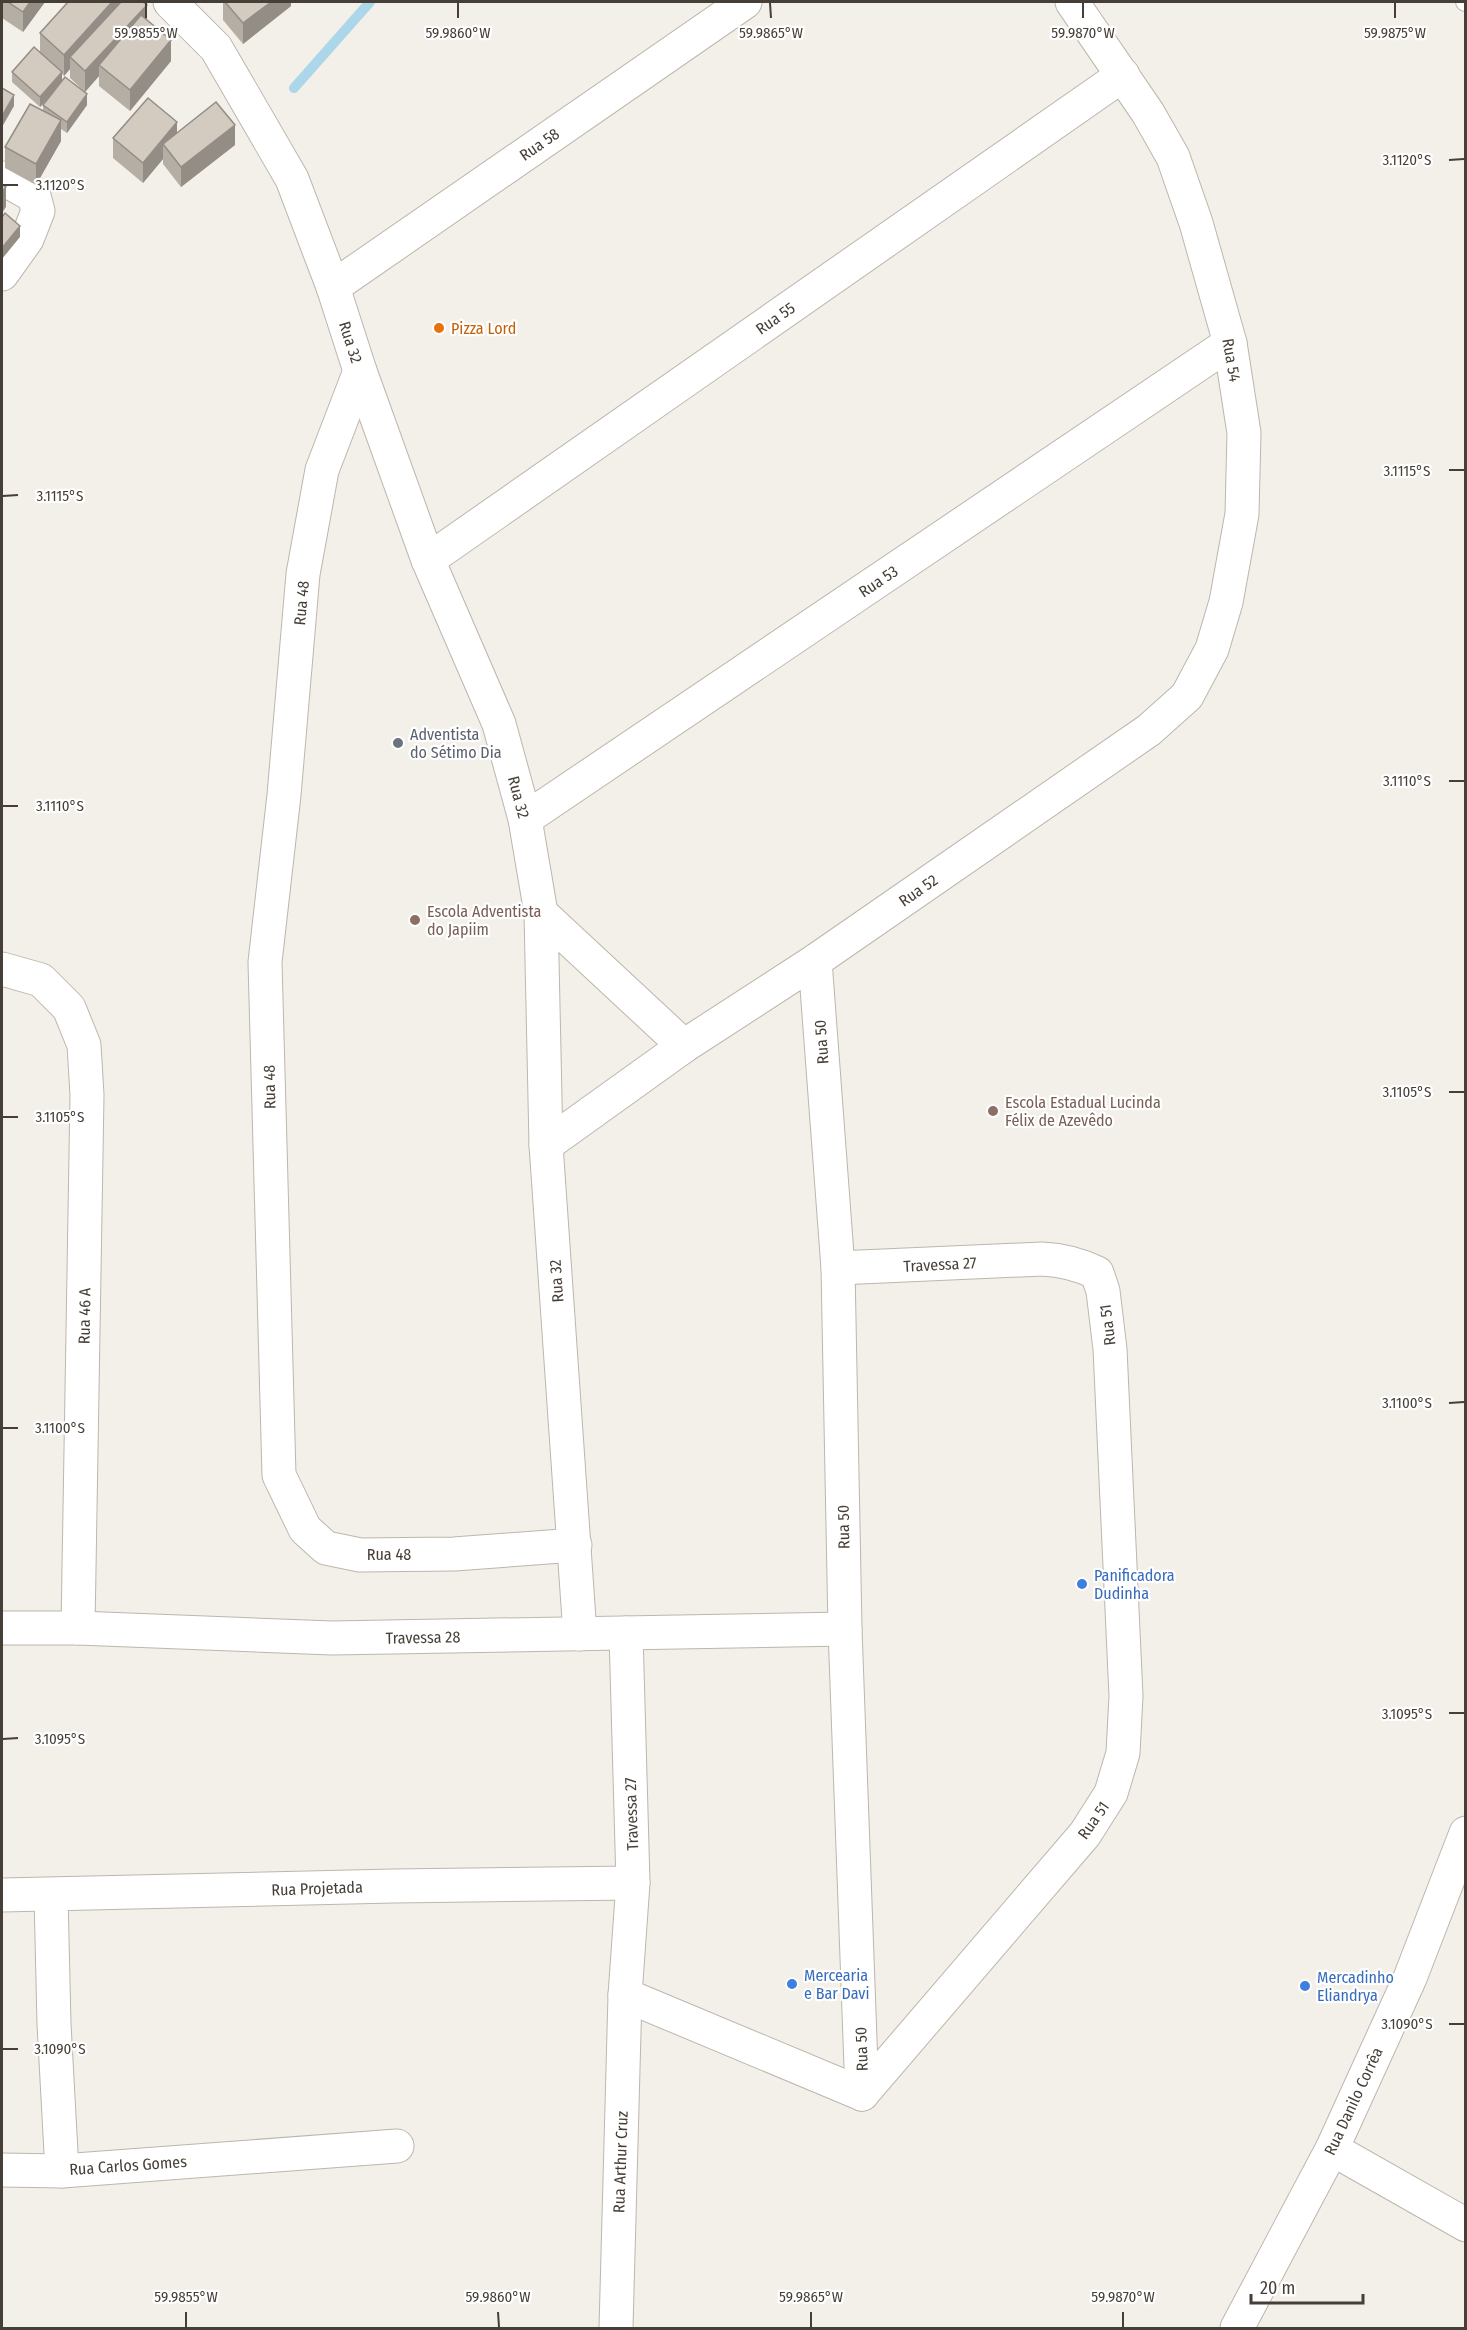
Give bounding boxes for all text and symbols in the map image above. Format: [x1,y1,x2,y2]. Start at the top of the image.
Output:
text: 59.9855°W [114,24,178,42]
text: 59.9860°W [425,24,491,42]
text: 59.9865°W [739,24,803,42]
text: 59.9870°W [1051,24,1115,42]
text: 59.9875°W [1364,24,1426,42]
street label: Rua 58 [516,124,563,165]
text: 3.1120°S [1383,151,1431,169]
text: 3.1120°S [36,176,84,194]
street label: Rua 55 [752,298,798,339]
street label: Rua 32 [335,319,366,365]
place label: Pizza Lord [451,319,516,338]
marker: Pizza Lord [432,321,446,335]
street label: Rua 54 [1218,337,1245,384]
text: 3.1115°S [1384,462,1430,480]
text: 3.1115°S [37,487,83,505]
street label: Rua 53 [855,561,901,601]
street label: Rua 48 [290,580,313,626]
place label: Adventista do Sétimo Dia [410,725,502,762]
marker: Adventista do Sétimo Dia [391,736,405,750]
text: 3.1110°S [1383,772,1431,790]
street label: Rua 32 [504,774,533,820]
text: 3.1110°S [36,797,84,815]
street label: Rua 52 [895,870,941,911]
place label: Escola Adventista do Japiim [427,902,542,939]
marker: Escola Adventista do Japiim [408,913,422,927]
street label: Rua 50 [810,1019,833,1065]
street label: Rua 48 [260,1065,279,1109]
text: 3.1105°S [1383,1083,1431,1101]
place label: Escola Estadual Lucinda Félix de Azevêdo [1005,1093,1161,1130]
marker: Escola Estadual Lucinda Félix de Azevêdo [986,1104,1000,1118]
text: 3.1105°S [36,1108,84,1126]
street label: Travessa 27 [903,1253,977,1276]
street label: Rua 32 [546,1259,567,1303]
street label: Rua 46 A [75,1287,95,1344]
street label: Rua 51 [1096,1303,1119,1347]
text: 3.1100°S [1382,1394,1432,1412]
text: 3.1100°S [35,1419,85,1437]
street label: Rua 50 [834,1505,853,1549]
street label: Rua 48 [367,1545,411,1564]
place label: Panificadora Dudinha [1094,1566,1175,1603]
marker: Panificadora Dudinha [1075,1577,1089,1591]
street label: Travessa 28 [386,1627,460,1648]
text: 3.1095°S [1382,1705,1432,1723]
text: 3.1095°S [35,1730,85,1748]
street label: Travessa 27 [621,1777,642,1851]
street label: Rua 51 [1074,1798,1113,1843]
street label: Rua Projetada [271,1877,363,1900]
place label: Mercearia e Bar Davi [804,1966,870,2003]
place label: Mercadinho Eliandrya [1317,1968,1394,2005]
marker: Mercearia e Bar Davi [785,1977,799,1991]
marker: Mercadinho Eliandrya [1298,1979,1312,1993]
text: 3.1090°S [1381,2015,1433,2033]
street label: Rua 50 [851,2026,872,2071]
text: 3.1090°S [34,2040,86,2058]
street label: Rua Danilo Corrêa [1320,2044,1387,2158]
street label: Rua Arthur Cruz [609,2111,632,2213]
street label: Rua Carlos Gomes [69,2152,188,2179]
scale bar [1251,2267,1364,2305]
text: 20 m [1260,2277,1295,2299]
text: 59.9855°W [154,2288,218,2306]
text: 59.9860°W [465,2288,531,2306]
text: 59.9865°W [779,2288,843,2306]
text: 59.9870°W [1091,2288,1155,2306]

